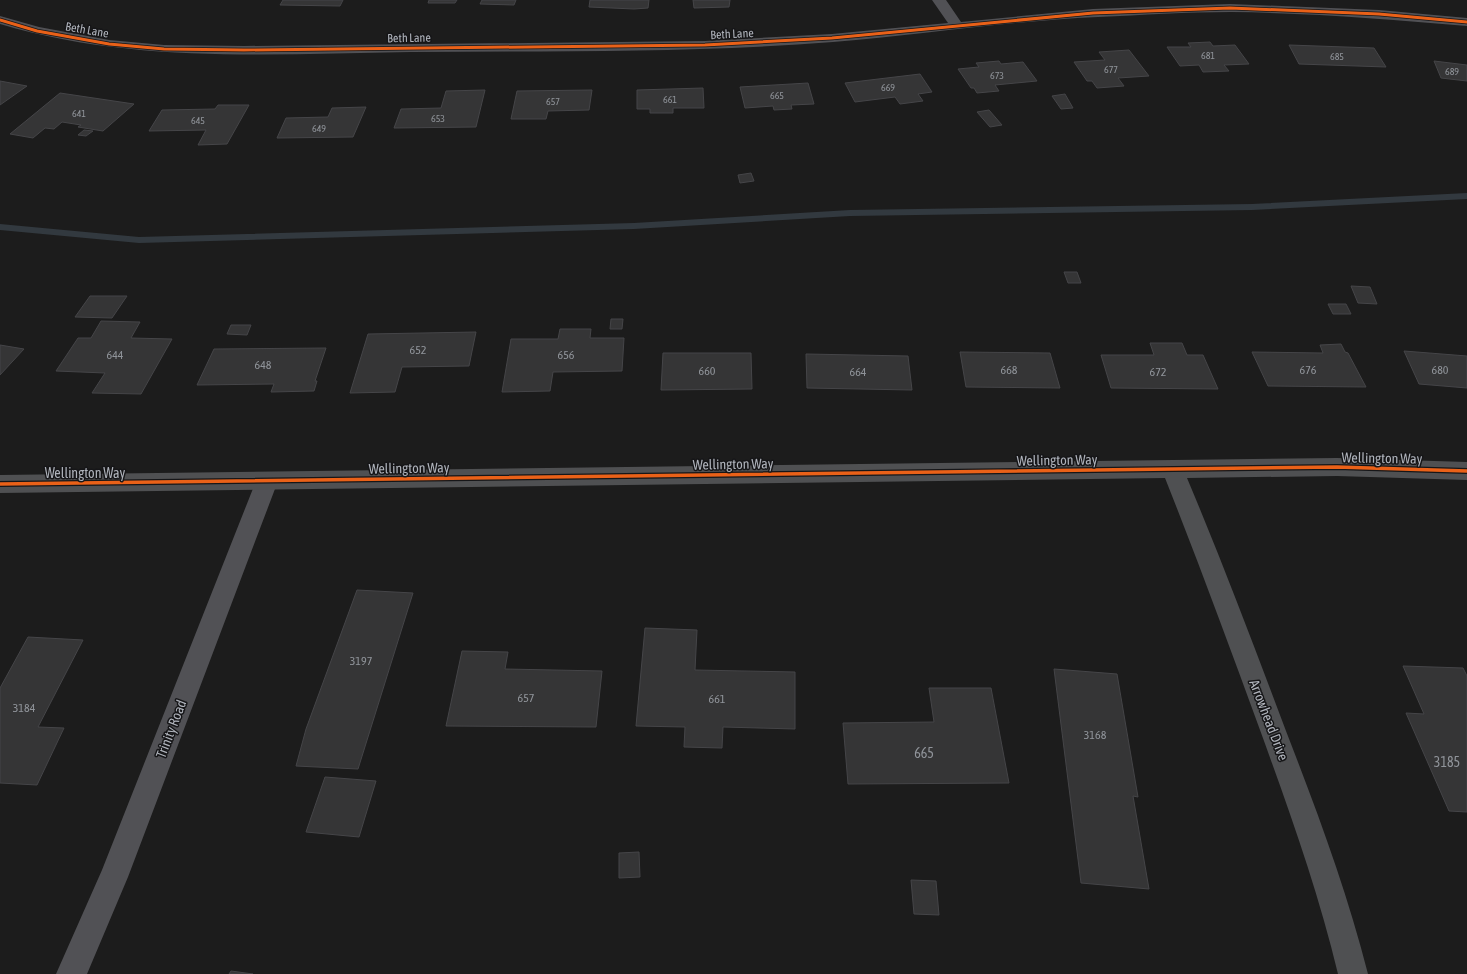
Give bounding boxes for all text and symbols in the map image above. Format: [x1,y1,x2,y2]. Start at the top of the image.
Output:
street label: Beth Lane [64,19,110,41]
street label: Beth Lane [710,26,754,42]
street label: Beth Lane [387,31,431,45]
house number: 681 [1201,50,1215,61]
house number: 685 [1330,51,1344,62]
house number: 677 [1104,64,1118,75]
house number: 689 [1445,66,1459,77]
house number: 673 [990,70,1004,81]
house number: 669 [881,82,895,93]
house number: 665 [770,90,784,101]
house number: 661 [663,94,677,105]
house number: 657 [546,96,560,107]
house number: 641 [72,108,86,119]
house number: 653 [431,113,445,124]
house number: 645 [191,115,205,126]
house number: 649 [312,123,326,134]
house number: 652 [410,343,426,357]
house number: 644 [107,348,124,362]
house number: 656 [558,348,575,362]
house number: 648 [255,358,272,372]
house number: 668 [1001,363,1018,377]
house number: 676 [1300,363,1317,377]
house number: 680 [1432,363,1449,377]
house number: 660 [699,364,716,378]
house number: 664 [850,365,867,379]
house number: 672 [1150,365,1166,379]
street label: Wellington Way [1341,449,1423,467]
street label: Wellington Way [1016,451,1098,469]
street label: Wellington Way [692,455,774,473]
street label: Wellington Way [368,459,450,477]
street label: Wellington Way [45,465,126,481]
house number: 3197 [350,654,373,668]
street label: Arrowhead Drive [1246,677,1292,763]
house number: 657 [518,691,535,705]
house number: 661 [709,692,726,706]
street label: Trinity Road [153,698,189,760]
house number: 3184 [13,701,36,715]
house number: 3168 [1084,728,1107,742]
house number: 665 [914,745,934,761]
house number: 3185 [1434,754,1460,770]

